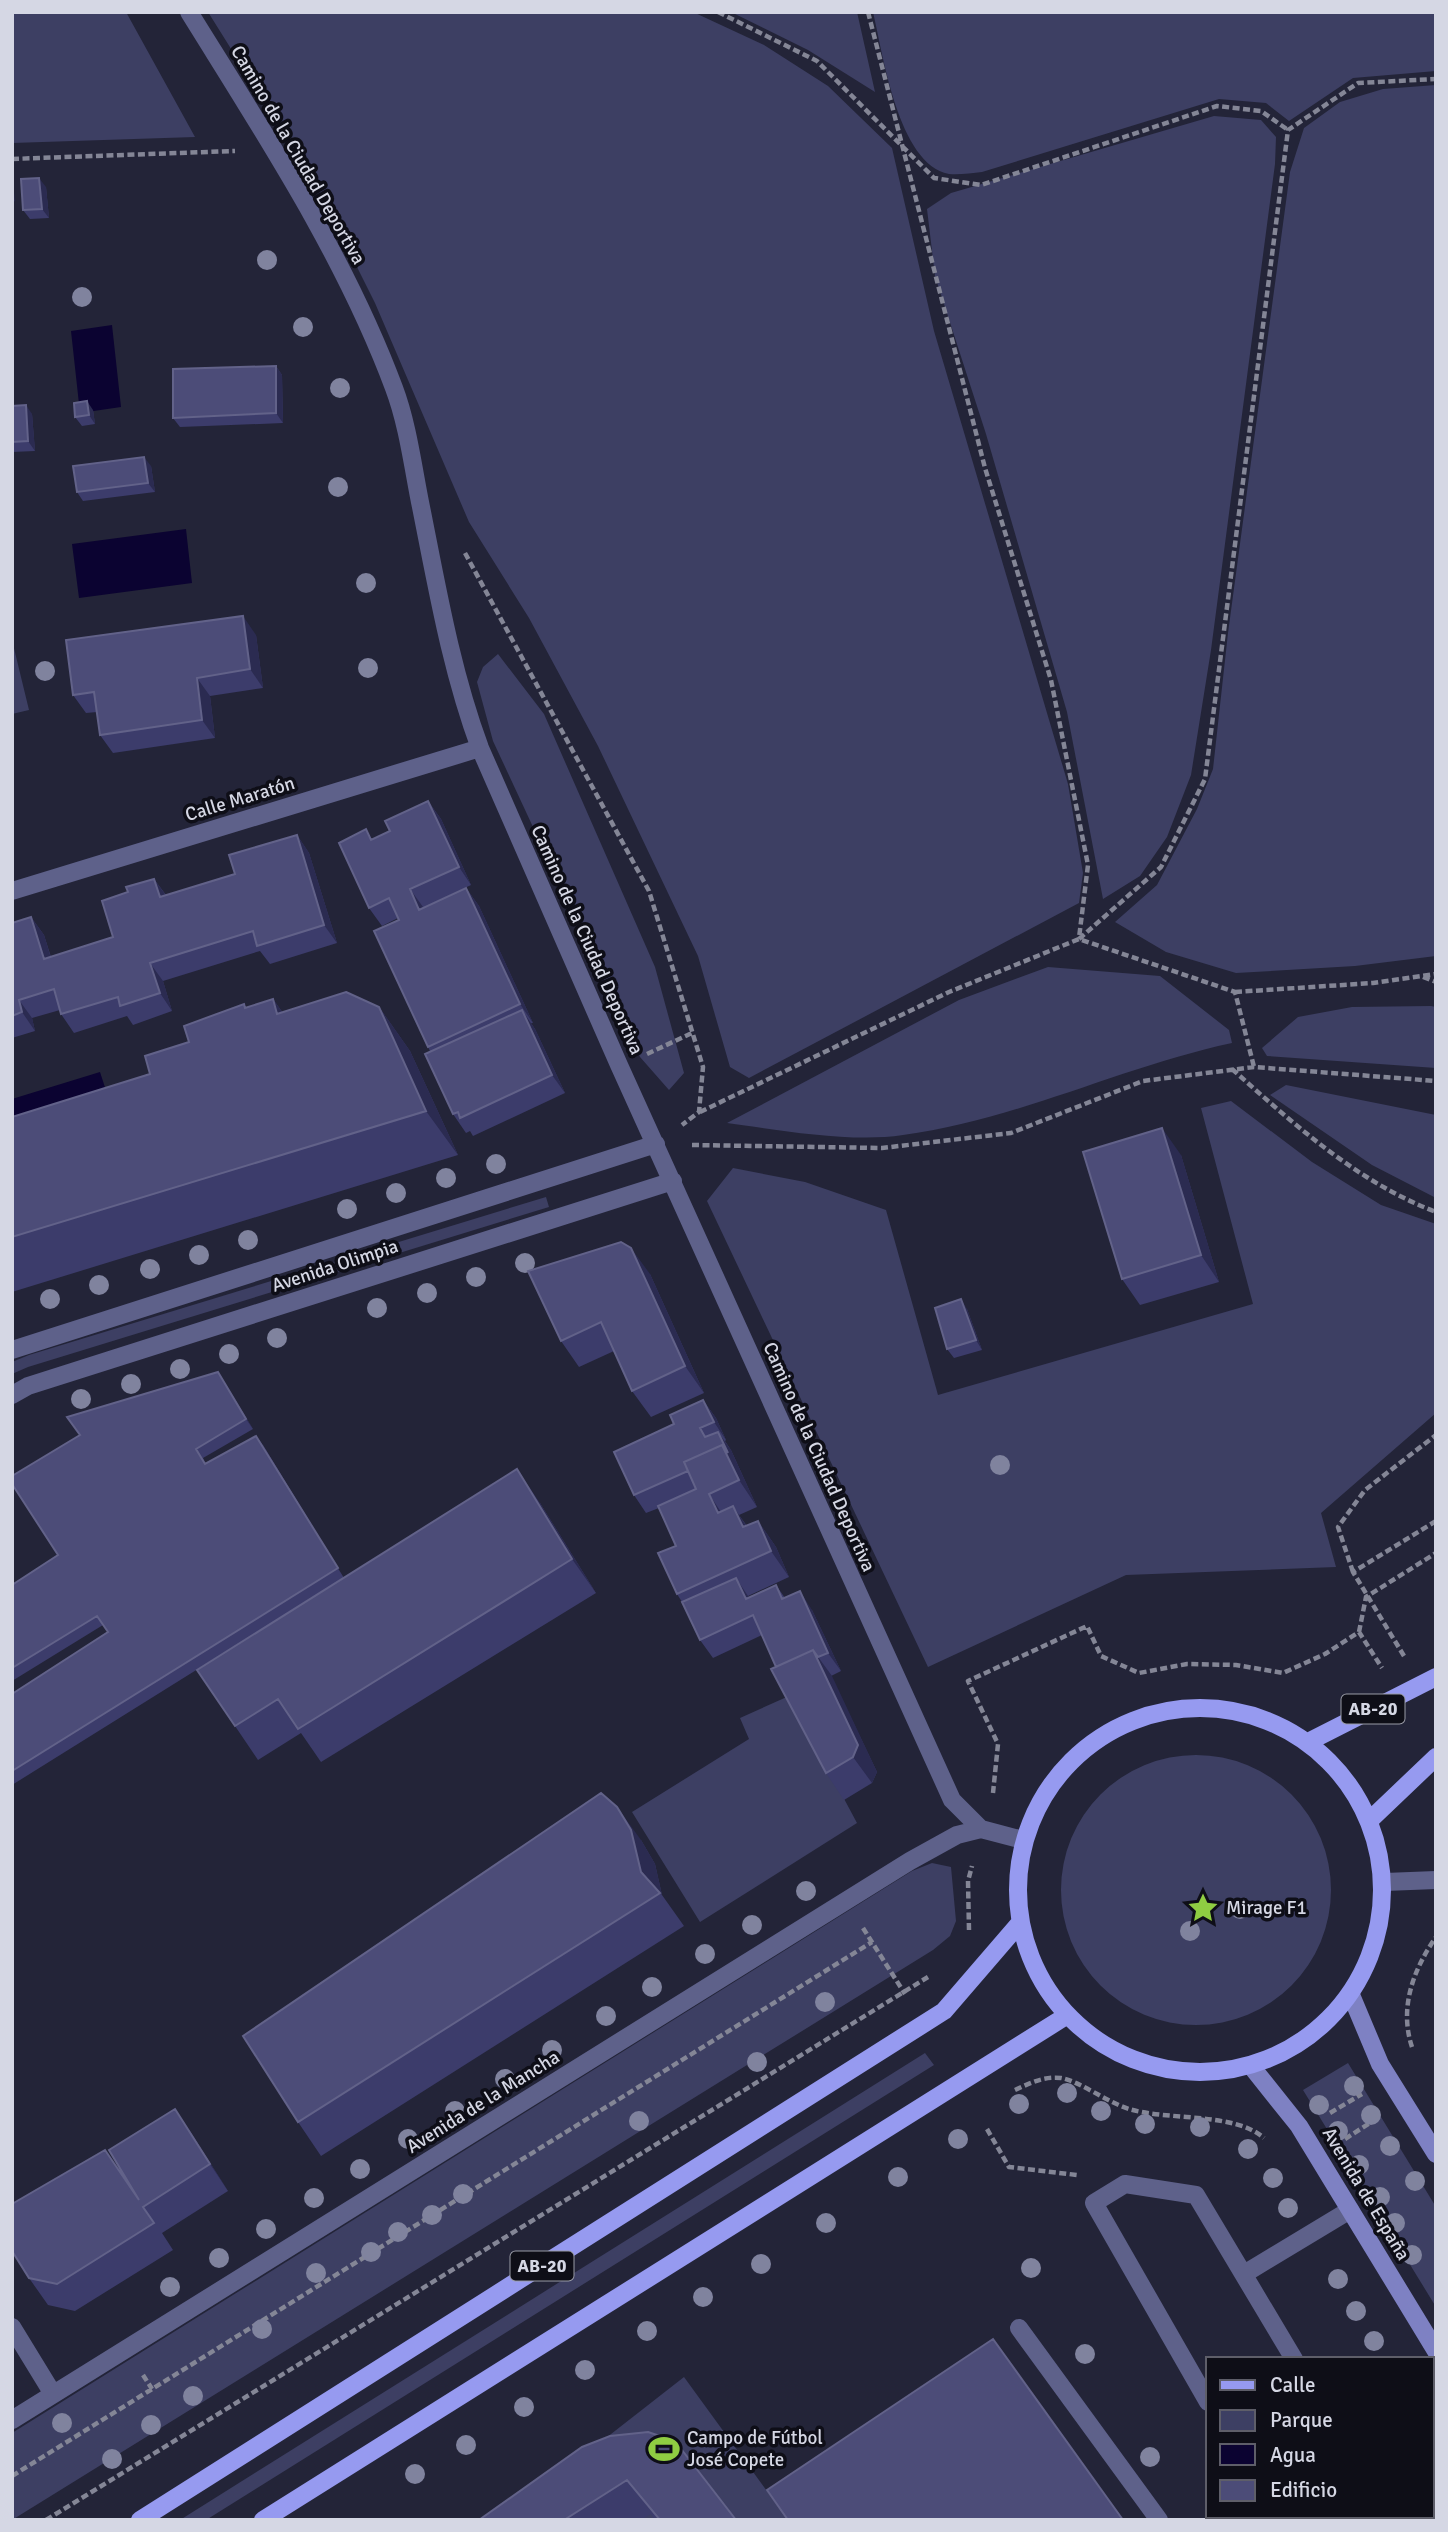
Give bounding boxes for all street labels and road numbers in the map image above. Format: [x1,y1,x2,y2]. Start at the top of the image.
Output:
street label: Camino de la Ciudad Deportiva [225,41,371,269]
street label: Calle Maratón [182,771,298,827]
street label: Camino de la Ciudad Deportiva [525,821,649,1059]
street label: Avenida Olimpia [269,1234,401,1298]
street label: Camino de la Ciudad Deportiva [757,1338,881,1576]
road number: AB-20 [1342,1694,1404,1724]
street label: Avenida de la Mancha [402,2045,564,2159]
street label: Avenida de España [1317,2123,1415,2265]
road number: AB-20 [510,2252,574,2280]

